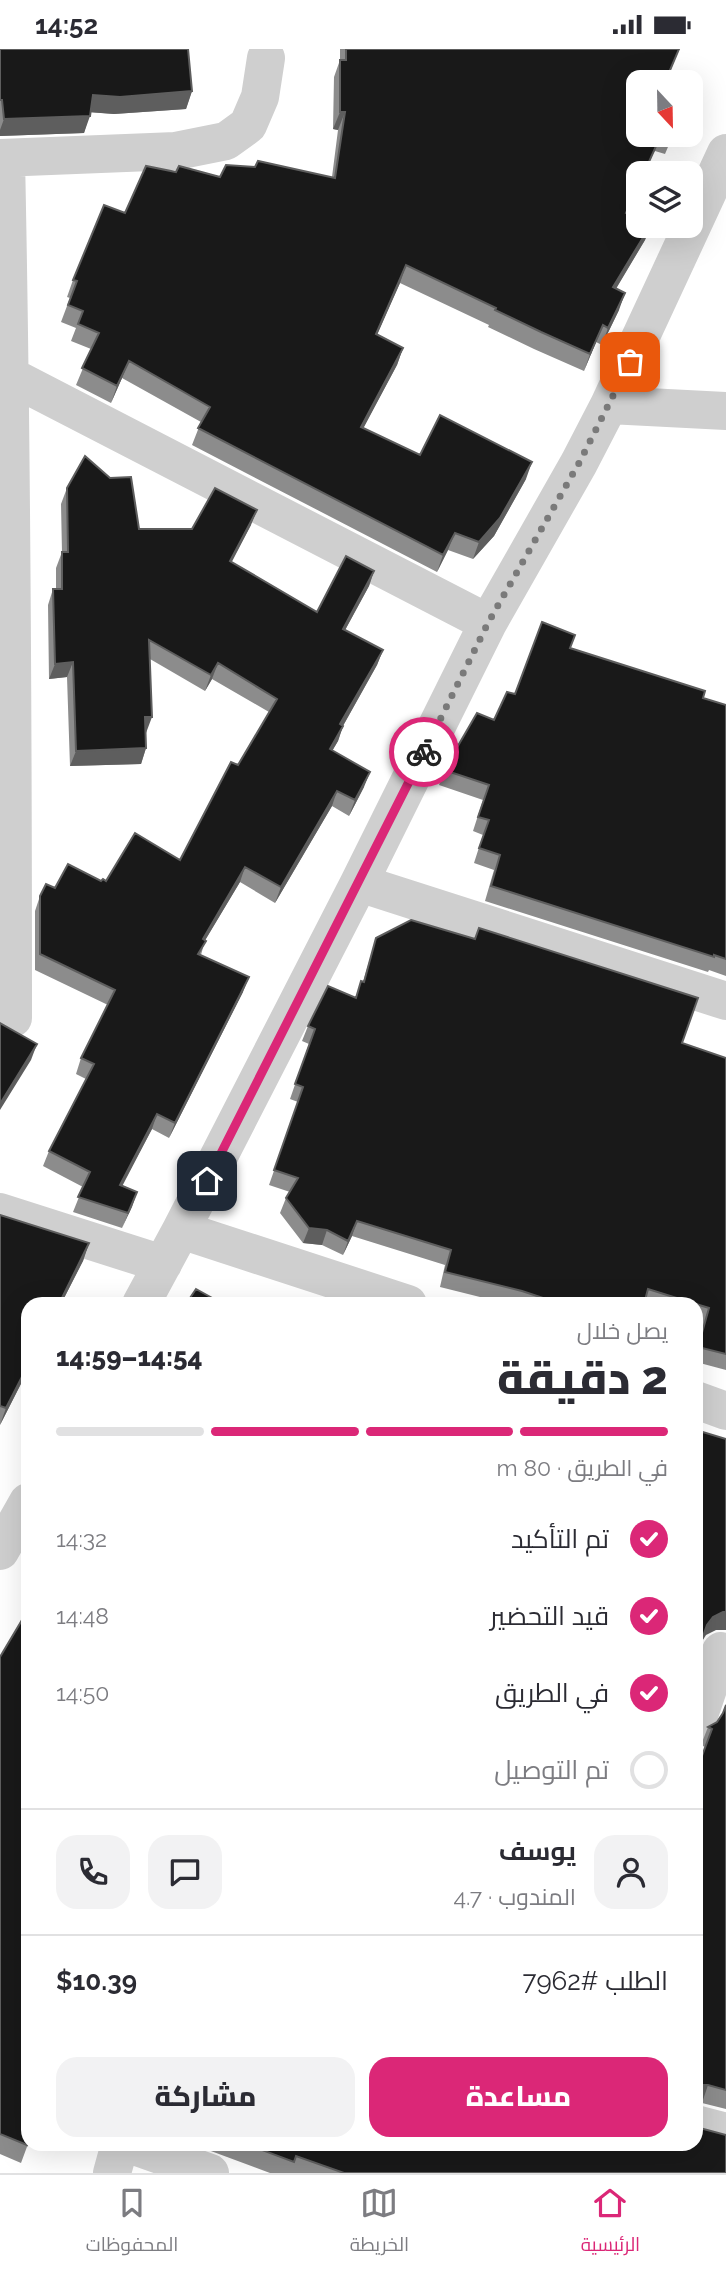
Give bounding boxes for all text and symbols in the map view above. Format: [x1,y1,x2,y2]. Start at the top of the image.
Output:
text: 14:52 [35,10,98,40]
north arrow [626,70,704,147]
map controls [626,70,703,238]
button: layers [626,161,703,238]
pin [600,332,660,392]
icon: bag [611,343,649,381]
courier [389,717,459,787]
icon: bike [405,733,443,771]
pin [177,1151,237,1211]
icon: home [188,1162,226,1200]
text: يصل خلال [577,1317,668,1344]
text: 14:54–14:59 [56,1342,203,1372]
text: 2 دقيقة [497,1351,668,1405]
text: في الطريق · 80 m [496,1454,668,1481]
icon: check [630,1520,668,1558]
text: تم التأكيد [511,1524,609,1554]
text: 14:32 [56,1525,107,1552]
icon: check [630,1597,668,1635]
text: قيد التحضير [490,1601,609,1631]
text: 14:48 [56,1602,109,1629]
icon: check [630,1674,668,1712]
text: في الطريق [495,1678,609,1708]
text: 14:50 [56,1679,109,1706]
text: تم التوصيل [494,1755,609,1785]
button: phone [56,1835,130,1909]
button: chat [148,1835,222,1909]
button: person [594,1835,668,1909]
text: يوسف [499,1836,576,1866]
text: المندوب · 4.7 [453,1883,576,1910]
text: $10.39 [56,1966,137,1996]
text: الطلب #7962 [523,1966,668,1996]
button: مشاركة [56,2057,355,2137]
button: مساعدة [369,2057,668,2137]
tab: المحفوظات [86,2184,178,2262]
tab: الخريطة [350,2184,409,2262]
tab: الرئيسية [581,2184,640,2262]

